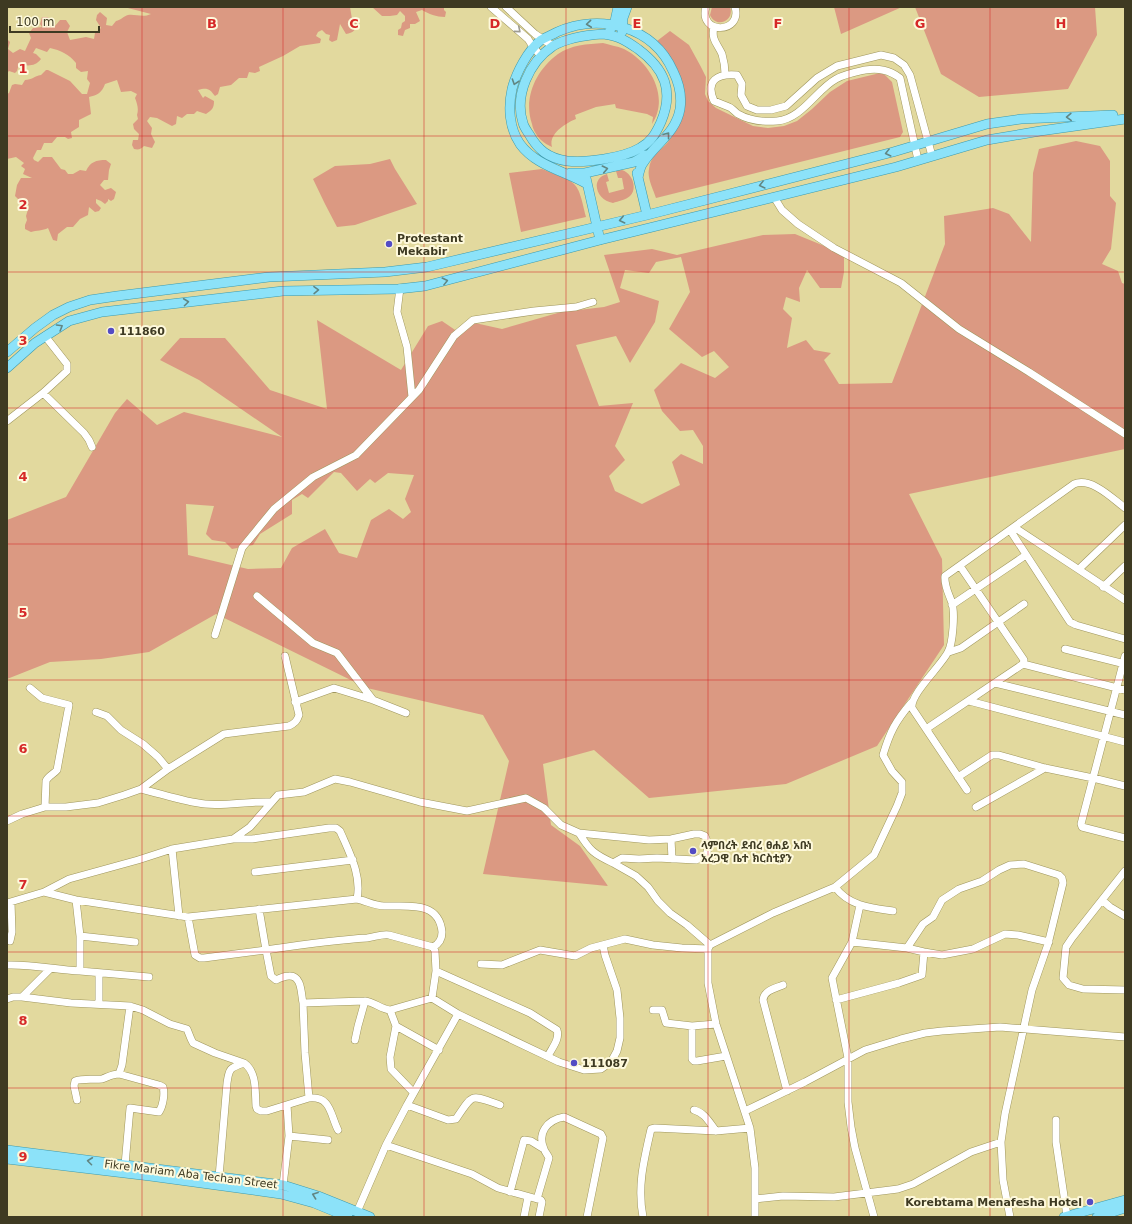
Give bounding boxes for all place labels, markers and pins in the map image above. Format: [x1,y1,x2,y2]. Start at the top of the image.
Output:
place label: Protestant Mekabir [397,232,463,258]
marker: Protestant Mekabir [384,239,394,249]
place label: 111860 [119,325,165,338]
marker: 111860 [106,326,116,336]
place label: ላምበረት ደብረ ፀሐይ አቡነ አረጋዊ ቤተ ክርስቲያን [701,839,812,865]
marker: ላምበረት ደብረ ፀሐይ አቡነ አረጋዊ ቤተ ክርስቲያን [688,846,698,856]
place label: 111087 [582,1057,628,1070]
marker: 111087 [569,1058,579,1068]
place label: Korebtama Menafesha Hotel [905,1196,1082,1209]
marker: Korebtama Menafesha Hotel [1085,1197,1095,1207]

